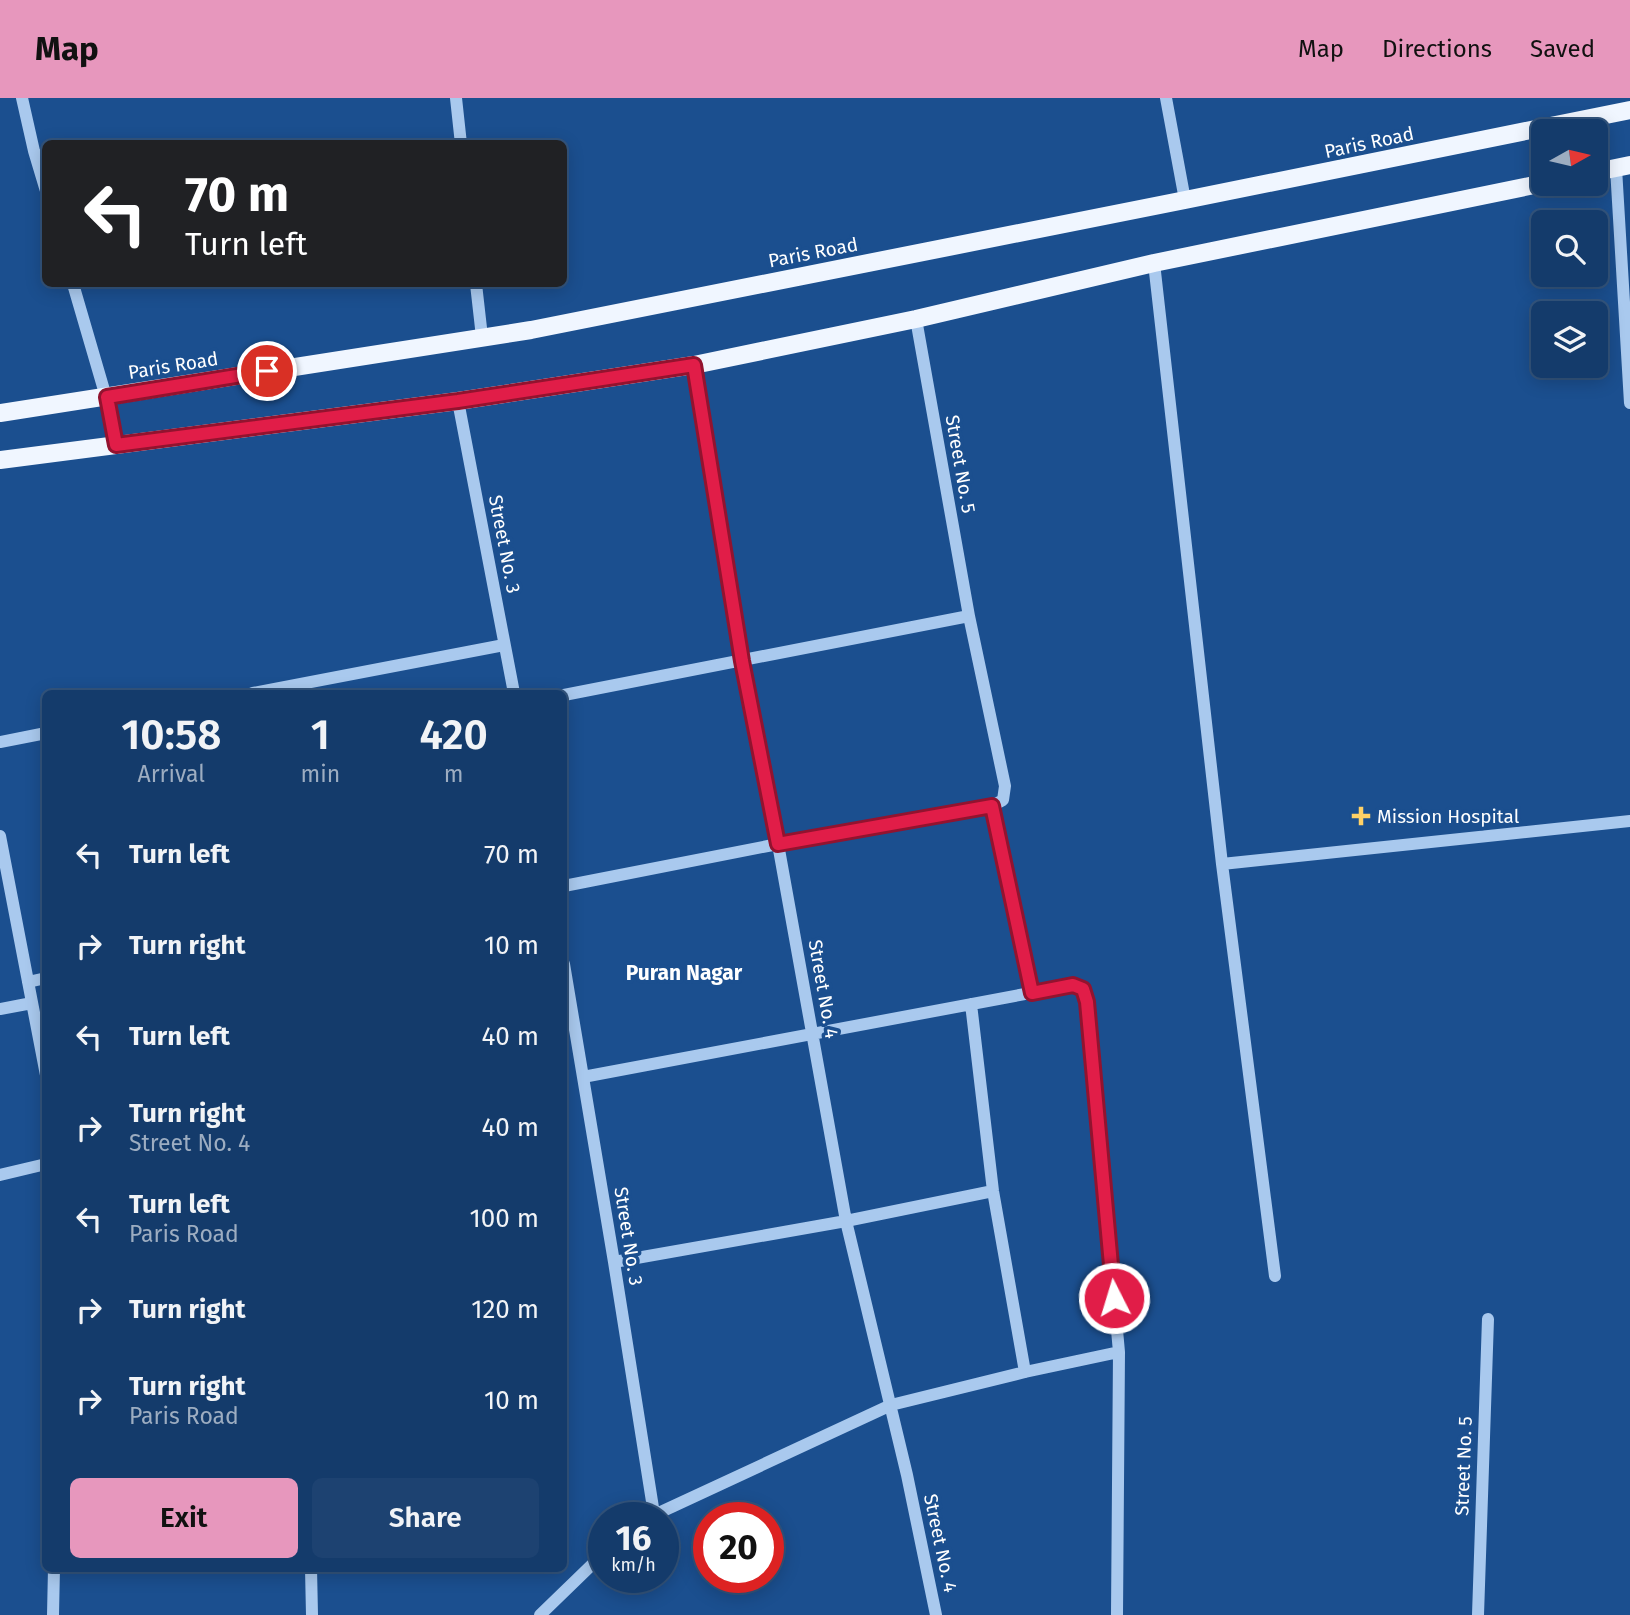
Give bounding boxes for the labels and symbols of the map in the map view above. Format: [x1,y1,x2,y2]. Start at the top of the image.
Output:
north arrow [1531,119,1608,196]
street label: Paris Road [1322,122,1416,163]
street label: Paris Road [766,233,860,272]
pin [237,341,297,401]
street label: Paris Road [126,347,220,384]
street label: Street No. 5 [941,413,980,515]
street label: Street No. 3 [484,493,525,595]
place label: Mission Hospital [1377,805,1520,828]
marker: Mission Hospital [1351,806,1371,826]
street label: Street No. 4 [803,938,844,1040]
district label: Puran Nagar [626,960,743,986]
street label: Street No. 3 [609,1185,648,1287]
position arrow [1077,1261,1151,1335]
street label: Street No. 5 [1450,1416,1477,1516]
street label: Street No. 4 [919,1492,962,1594]
speed limit sign: 20 [693,1502,784,1593]

